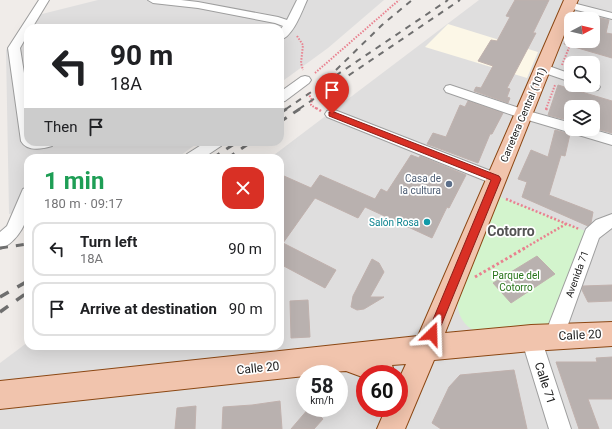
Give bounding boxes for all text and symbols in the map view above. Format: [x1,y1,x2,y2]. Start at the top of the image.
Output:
north arrow [564,12,600,48]
map controls [564,12,600,136]
text: 90 m [110,39,173,72]
icon: left [44,40,96,92]
button: search [564,56,600,92]
street label: Carretera Central (101) [498,66,549,164]
text: 18A [110,73,142,94]
pin [315,73,349,114]
icon: arrive [321,79,343,101]
button: layers [564,100,600,136]
icon: arrive [85,116,107,138]
text: Then [44,118,77,136]
text: 1 min [44,167,104,195]
button: close [222,167,264,209]
place label: Casa de la cultura [400,173,441,196]
marker: Casa de la cultura [444,179,454,189]
text: 180 m · 09:17 [44,196,123,211]
place label: Salón Rosa [369,217,419,228]
marker: Salón Rosa [422,217,432,227]
district label: Cotorro [487,223,535,239]
text: Turn left [80,233,137,251]
icon: left [46,238,68,260]
text: 90 m [228,240,262,258]
street label: Avenida 71 [563,249,591,299]
text: 18A [80,251,103,266]
park label: Parque del Cotorro [492,270,540,293]
icon: arrive [46,298,68,320]
text: Arrive at destination [80,300,217,318]
text: 90 m [229,300,263,318]
position arrow [411,313,453,355]
street label: Calle 20 [558,327,602,343]
street label: Calle 20 [236,359,280,377]
street label: Calle 71 [532,360,558,406]
speed limit sign: 60 [356,365,408,417]
text: 58 [311,374,333,398]
text: km/h [310,395,334,406]

